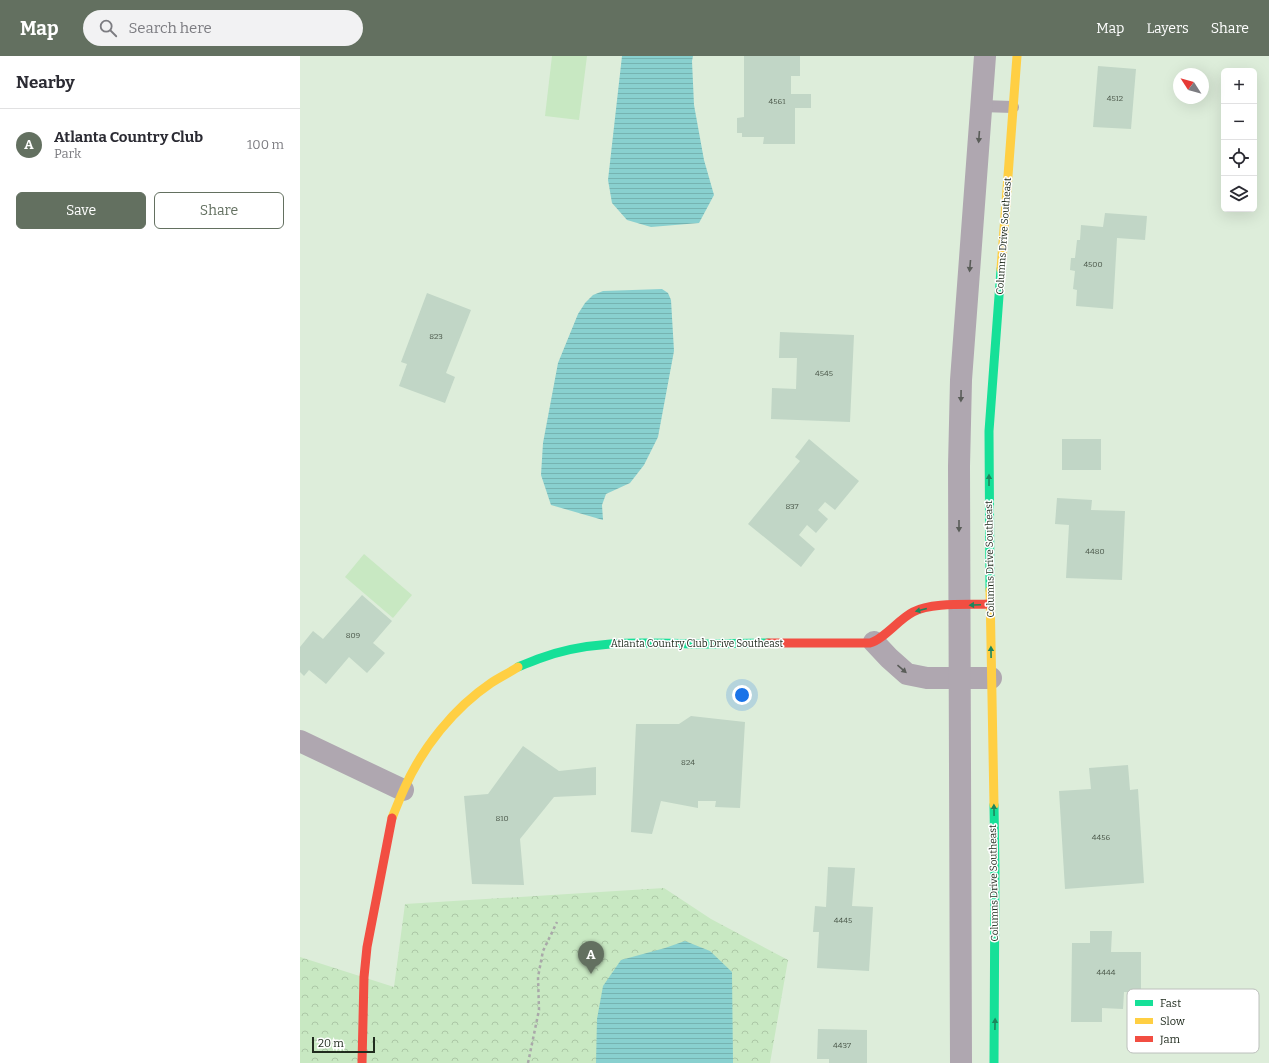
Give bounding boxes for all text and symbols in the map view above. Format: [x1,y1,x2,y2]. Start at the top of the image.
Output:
search box [83,10,363,46]
text: Map [20,17,59,40]
icon: search [97,17,119,39]
text: Search here [129,19,212,37]
text: Map [1096,20,1124,37]
text: Layers [1146,20,1189,37]
text: Share [1211,20,1249,37]
north arrow [1173,68,1209,104]
map controls [1221,68,1257,212]
button: + [1221,68,1257,104]
text: Nearby [16,72,75,93]
house number: 4512 [1107,94,1123,103]
house number: 4561 [769,97,786,106]
button: − [1221,104,1257,140]
text: Atlanta Country Club [54,128,203,146]
one-way arrow [976,131,983,143]
text: A [24,137,34,152]
text: 100 m [247,137,284,152]
button: locate [1221,140,1257,176]
text: Park [54,146,81,161]
button: layers [1221,176,1257,212]
street label: Columns Drive Southeast [994,177,1014,295]
button: Save [16,192,146,229]
button: Share [154,192,284,229]
one-way arrow [966,260,973,272]
house number: 4500 [1083,260,1103,269]
house number: 823 [429,332,443,341]
house number: 4545 [815,369,833,378]
one-way arrow [958,390,964,403]
one-way arrow [986,473,992,486]
street label: Columns Drive Southeast [983,500,997,618]
house number: 837 [785,502,799,511]
one-way arrow [956,520,962,533]
house number: 4480 [1085,547,1105,556]
one-way arrow [968,602,981,608]
one-way arrow [914,607,927,613]
house number: 809 [346,631,361,640]
street label: Atlanta Country Club Drive Southeast [611,638,784,650]
one-way arrow [988,645,994,658]
one-way arrow [897,665,907,674]
your location [732,685,752,705]
house number: 824 [681,758,695,767]
one-way arrow [991,803,997,816]
house number: 810 [495,814,509,823]
street label: Columns Drive Southeast [987,824,1001,942]
house number: 4456 [1092,833,1110,842]
house number: 4445 [834,916,852,925]
pin: A [578,941,604,974]
house number: 4444 [1097,968,1116,977]
legend [1127,989,1259,1053]
text: Fast [1160,997,1181,1010]
text: Slow [1160,1015,1185,1028]
one-way arrow [992,1017,998,1030]
text: Jam [1159,1033,1180,1046]
scale bar [312,1035,375,1054]
text: 20 m [318,1037,344,1050]
house number: 4437 [833,1041,851,1050]

